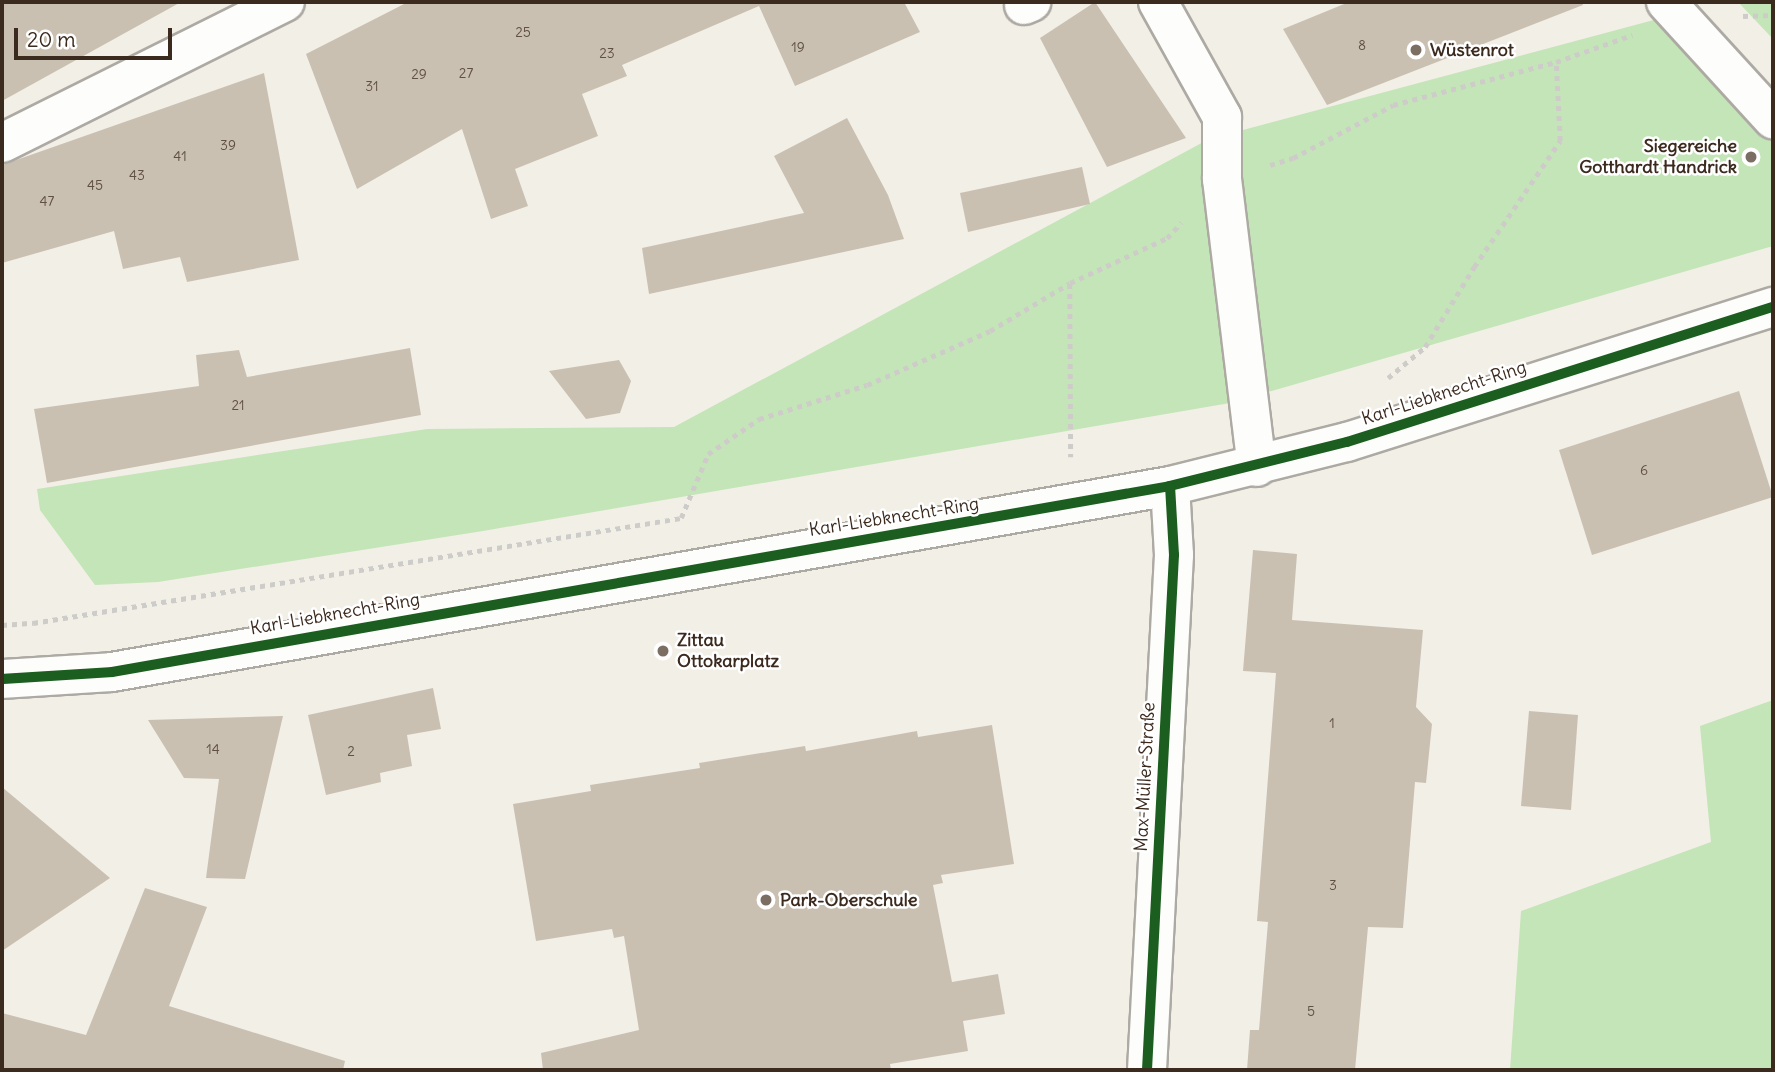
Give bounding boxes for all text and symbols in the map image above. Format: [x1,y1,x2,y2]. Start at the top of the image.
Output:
scale bar [18,14,175,58]
house number: 25 [515,24,531,40]
text: 20 m [27,26,76,53]
house number: 8 [1358,37,1366,53]
house number: 19 [791,39,805,55]
place label: Wüstenrot [1430,39,1514,61]
marker: Wüstenrot [1408,42,1424,58]
house number: 23 [599,45,615,61]
house number: 27 [459,65,473,81]
house number: 29 [411,66,427,82]
house number: 31 [365,78,379,94]
place label: Siegereiche Gotthardt Handrick [1579,136,1737,178]
house number: 39 [220,137,236,153]
house number: 41 [173,148,187,164]
marker: Siegereiche Gotthardt Handrick [1743,149,1759,165]
house number: 43 [129,167,145,183]
house number: 45 [87,177,103,193]
house number: 47 [40,193,54,209]
street label: Karl-Liebknecht-Ring [1359,356,1529,430]
house number: 21 [231,397,245,413]
house number: 6 [1640,462,1648,478]
street label: Karl-Liebknecht-Ring [807,493,981,541]
street label: Karl-Liebknecht-Ring [249,588,421,640]
place label: Zittau Ottokarplatz [677,630,779,672]
marker: Zittau Ottokarplatz [655,643,671,659]
street label: Max-Müller-Straße [1130,702,1160,852]
house number: 1 [1329,715,1335,731]
house number: 14 [206,741,220,757]
house number: 2 [347,743,355,759]
house number: 3 [1329,877,1337,893]
place label: Park-Oberschule [780,889,917,911]
marker: Park-Oberschule [758,892,774,908]
house number: 5 [1307,1003,1315,1019]

